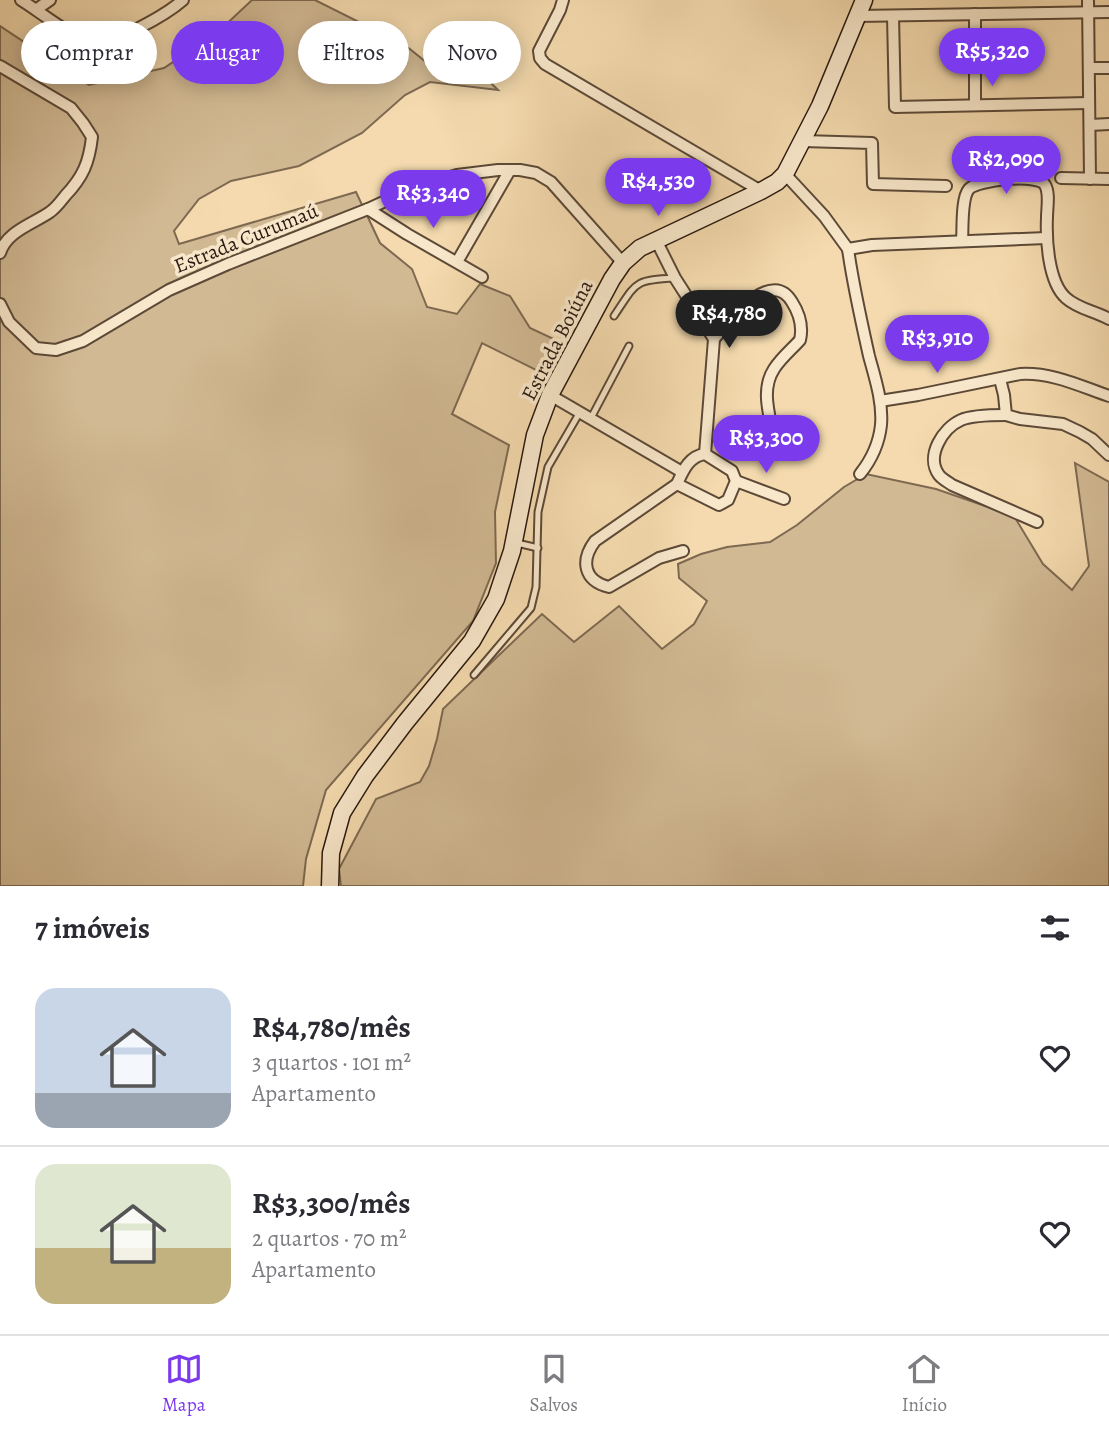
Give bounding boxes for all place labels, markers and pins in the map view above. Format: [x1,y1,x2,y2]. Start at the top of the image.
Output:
pin: R$5,320 [927,28,1057,88]
pin: R$2,090 [941,136,1071,196]
pin: R$4,530 [593,158,723,218]
pin: R$3,340 [368,170,498,230]
pin: R$4,780 [664,290,794,350]
pin: R$3,910 [872,316,1002,375]
pin: R$3,300 [701,416,831,475]

